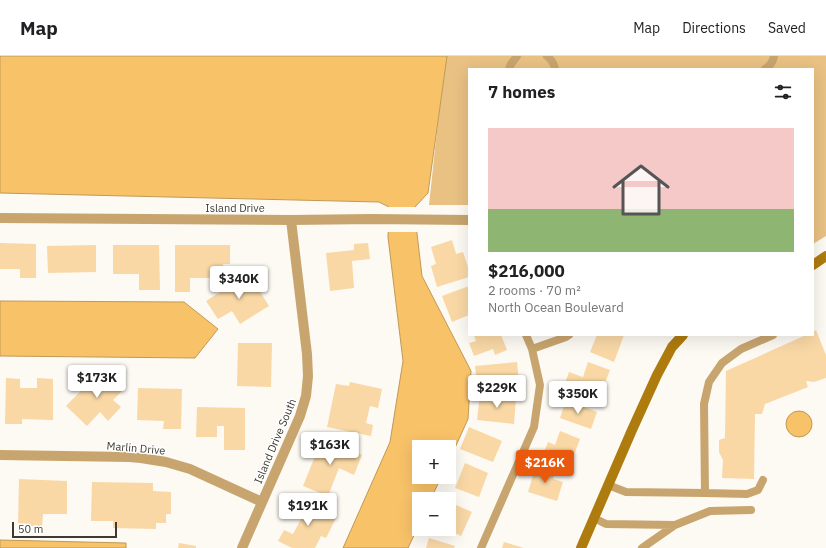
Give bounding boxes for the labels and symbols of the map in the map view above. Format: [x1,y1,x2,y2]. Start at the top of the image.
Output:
street label: Island Drive [205,201,265,215]
pin: $340K [211,266,267,300]
pin: $173K [69,365,125,399]
pin: $229K [469,375,525,409]
pin: $350K [550,381,606,415]
street label: Island Drive South [251,396,299,486]
pin: $163K [302,432,358,466]
street label: Marlin Drive [106,438,166,458]
pin: $216K [517,450,573,484]
pin: $191K [280,493,336,527]
scale bar [12,520,117,539]

